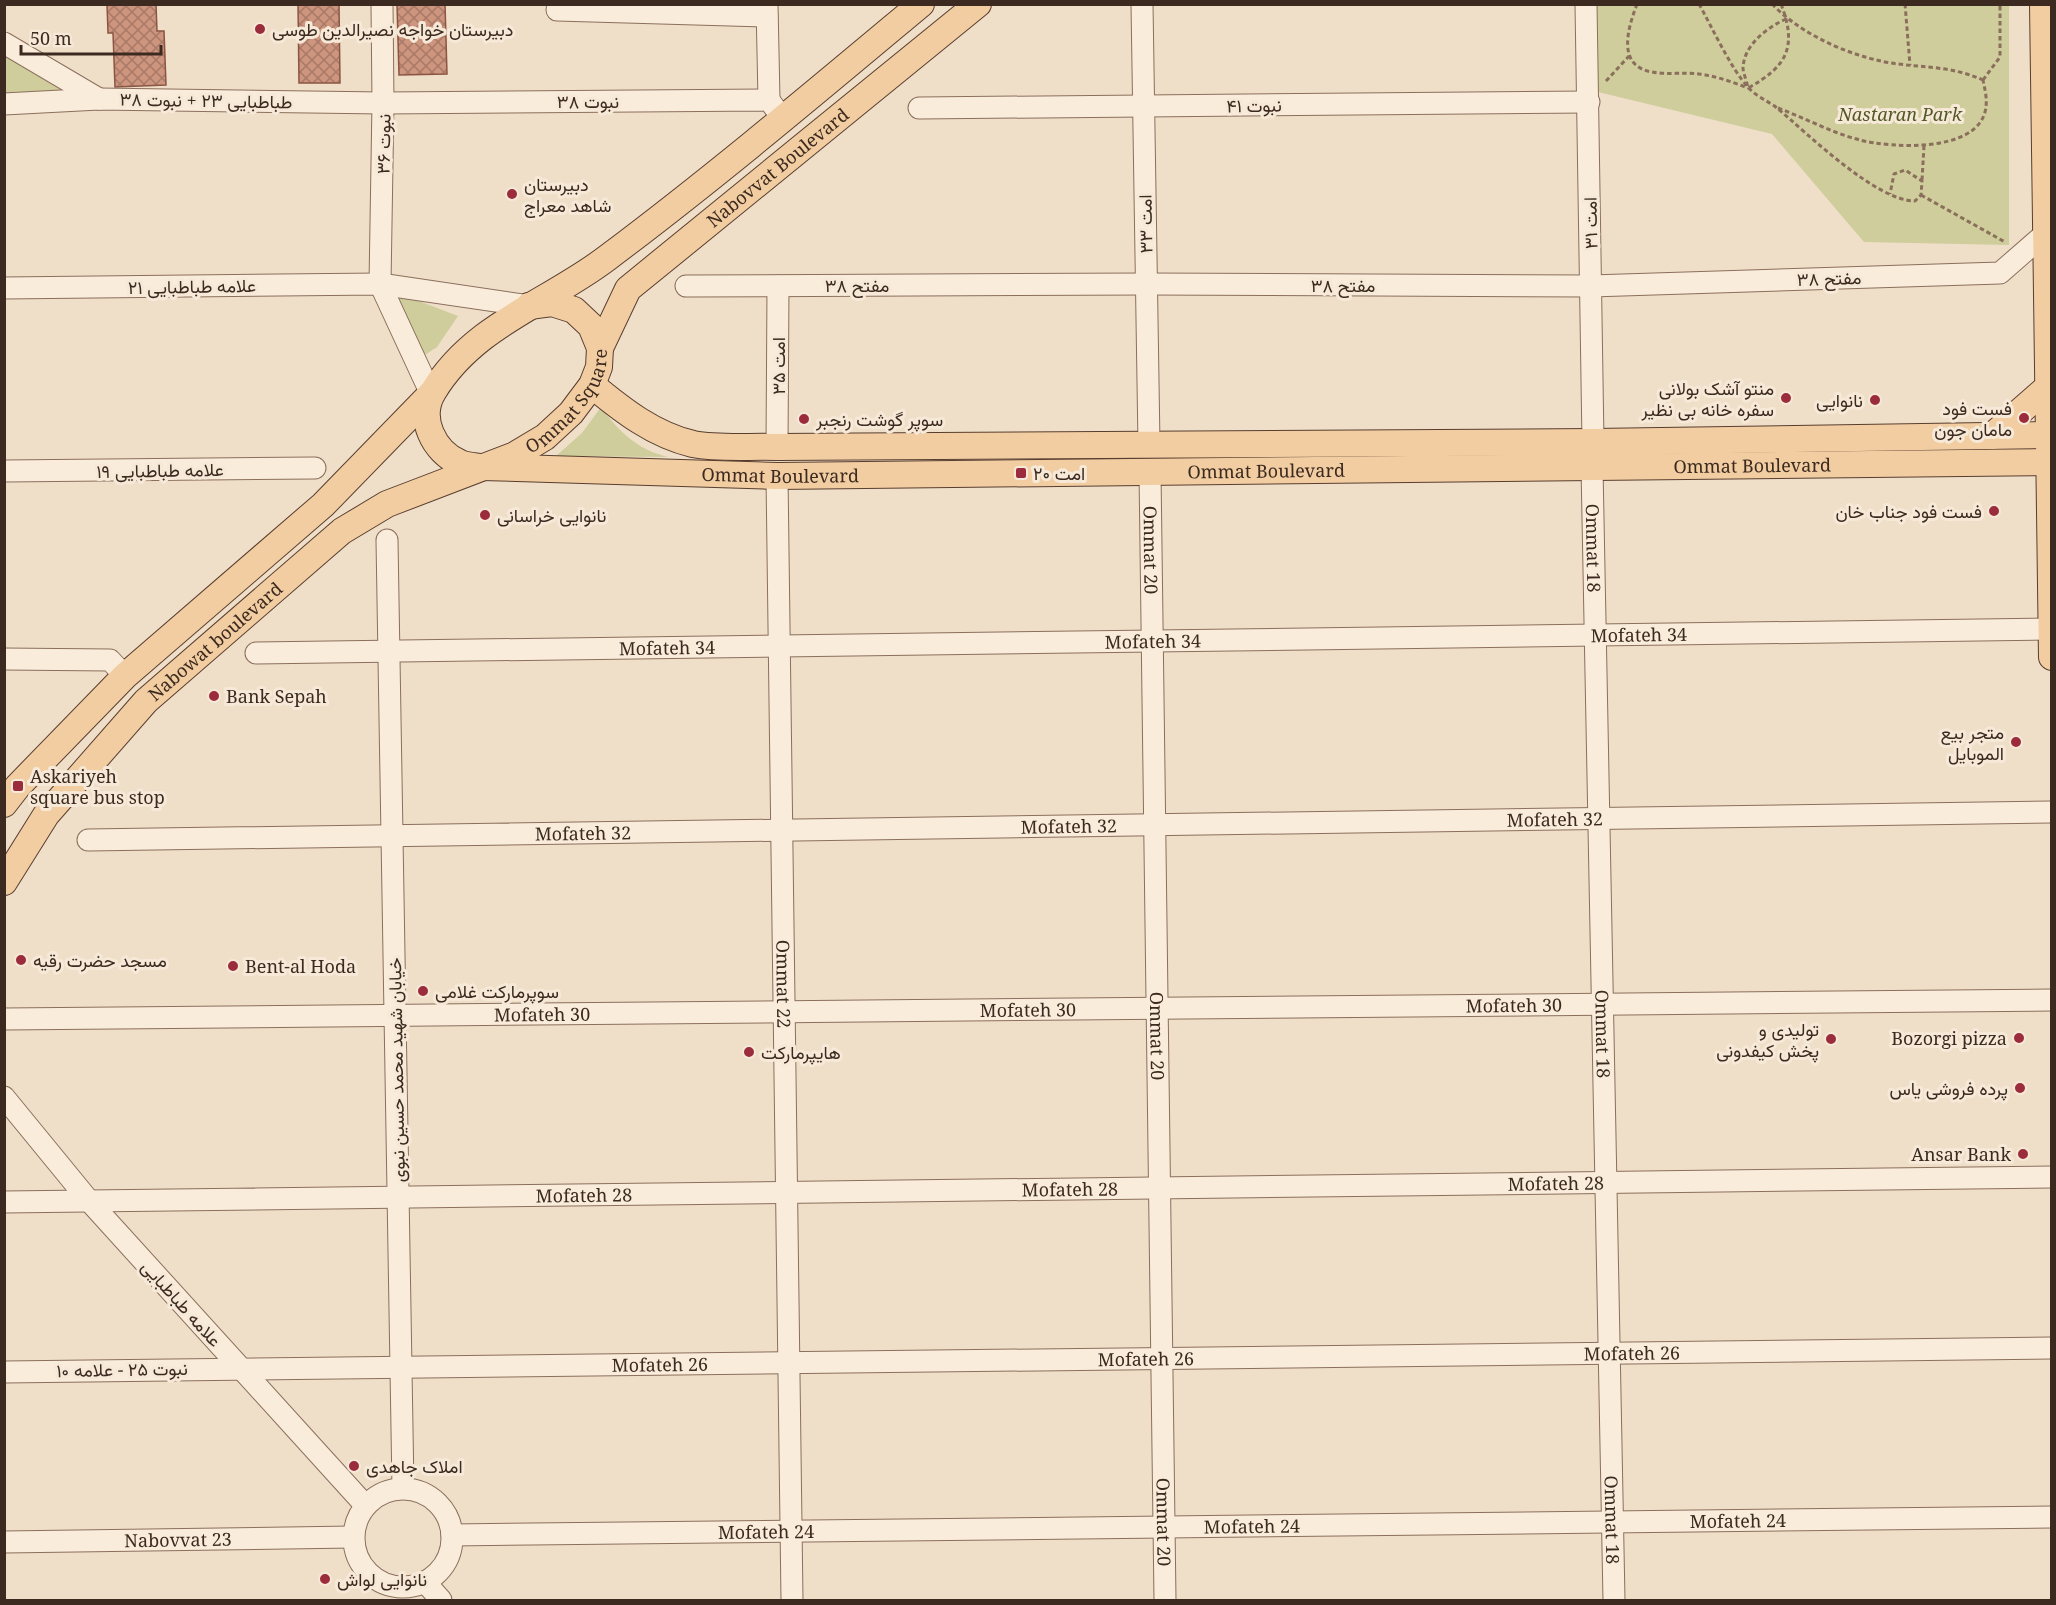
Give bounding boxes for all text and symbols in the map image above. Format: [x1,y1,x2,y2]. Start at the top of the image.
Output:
place label: دبیرستان خواجه نصیرالدین طوسی [272,17,513,41]
scale bar [21,18,160,56]
marker: دبیرستان خواجه نصیرالدین طوسی [253,22,267,36]
text: 50 m [30,26,72,50]
street label: طباطبایی ۲۳ + نبوت ۳۸ [119,86,293,114]
street label: نبوت ۳۸ [557,89,619,113]
street label: نبوت ۴۱ [1226,93,1282,117]
street label: Nabovvat Boulevard [701,102,853,232]
park label: Nastaran Park [1837,102,1963,126]
street label: نبوت ۳۶ [370,114,396,174]
place label: دبیرستان شاهد معراج [524,172,612,218]
marker: دبیرستان شاهد معراج [505,187,519,201]
street label: امت ۳۳ [1132,194,1158,254]
street label: امت ۳۱ [1578,197,1602,249]
street label: مفتح ۳۸ [1796,265,1862,292]
street label: علامه طباطبایی ۲۱ [128,273,256,299]
street label: مفتح ۳۸ [825,273,889,298]
street label: مفتح ۳۸ [1311,273,1375,298]
street label: امت ۳۵ [766,337,790,395]
street label: Ommat Square [521,348,612,458]
place label: منتو آشک بولانی سفره خانه بی نظیر [1641,376,1774,421]
place label: نانوایی [1816,388,1863,412]
marker: منتو آشک بولانی سفره خانه بی نظیر [1779,391,1793,405]
marker: نانوایی [1868,393,1882,407]
place label: فست فود مامان جون [1934,396,2012,441]
place label: سوپر گوشت رنجبر [815,407,943,432]
marker: فست فود مامان جون [2017,411,2031,425]
marker: سوپر گوشت رنجبر [797,412,811,426]
street label: Ommat Boulevard [1673,452,1831,478]
street label: علامه طباطبایی ۱۹ [96,457,224,483]
street label: Ommat Boulevard [1187,458,1345,483]
place label: امت ۲۰ [1033,461,1085,485]
street label: Ommat Boulevard [701,462,859,488]
marker: امت ۲۰ [1014,466,1028,480]
place label: فست فود جناب خان [1835,499,1982,523]
place label: نانوایی خراسانی [497,503,606,527]
street label: Ommat 18 [1581,503,1606,593]
marker: فست فود جناب خان [1987,504,2001,518]
street label: Ommat 20 [1138,505,1164,594]
marker: نانوایی خراسانی [478,508,492,522]
street label: Nabowat boulevard [143,576,287,706]
street label: Mofateh 34 [1591,622,1687,647]
street label: Mofateh 34 [1105,628,1201,654]
street label: Mofateh 34 [619,635,715,660]
place label: Bank Sepah [226,684,327,708]
marker: Bank Sepah [207,689,221,703]
place label: متجر بيع الموبايل [1940,720,2004,765]
marker: متجر بيع الموبايل [2009,735,2023,749]
place label: Askariyeh square bus stop [30,764,165,809]
marker: Askariyeh square bus stop [11,779,25,793]
street label: Mofateh 32 [1507,806,1603,832]
street label: Mofateh 32 [1021,813,1117,839]
street label: Mofateh 32 [535,820,631,846]
street label: Ommat 22 [771,939,796,1028]
place label: مسجد حضرت رقیه [33,948,167,972]
marker: مسجد حضرت رقیه [14,953,28,967]
place label: Bent-al Hoda [245,954,356,978]
street label: خیابان شهید محمد حسین نبوی [382,957,410,1183]
marker: Bent-al Hoda [226,959,240,973]
place label: سوپرمارکت غلامی [435,979,559,1004]
marker: سوپرمارکت غلامی [416,984,430,998]
street label: Ommat 18 [1590,989,1616,1078]
street label: Ommat 20 [1145,991,1170,1080]
street label: Mofateh 30 [1466,993,1562,1017]
street label: Mofateh 30 [980,997,1076,1022]
street label: Mofateh 30 [494,1002,590,1026]
place label: تولیدی و پخش کیفدونی [1716,1017,1819,1063]
place label: Bozorgi pizza [1891,1026,2007,1050]
marker: Bozorgi pizza [2012,1031,2026,1045]
marker: تولیدی و پخش کیفدونی [1824,1032,1838,1046]
place label: هایپرمارکت [761,1040,841,1065]
marker: هایپرمارکت [742,1045,756,1059]
place label: پرده فروشی یاس [1889,1076,2008,1101]
marker: پرده فروشی یاس [2013,1081,2027,1095]
place label: Ansar Bank [1911,1142,2011,1166]
marker: Ansar Bank [2016,1147,2030,1161]
street label: Mofateh 28 [1508,1170,1604,1196]
street label: Mofateh 28 [1022,1176,1118,1202]
street label: Mofateh 28 [536,1182,632,1208]
street label: علامه طباطبایی [137,1254,227,1352]
street label: Mofateh 26 [1584,1340,1680,1365]
street label: Mofateh 26 [1098,1346,1194,1371]
street label: Mofateh 26 [612,1352,708,1377]
street label: نبوت ۲۵ - علامه ۱۰ [56,1356,188,1382]
place label: املاک جاهدی [366,1454,463,1478]
marker: املاک جاهدی [347,1459,361,1473]
street label: Ommat 18 [1600,1475,1625,1564]
street label: Ommat 20 [1151,1477,1177,1566]
street label: Mofateh 24 [1690,1508,1786,1533]
street label: Mofateh 24 [1204,1513,1300,1539]
street label: Mofateh 24 [718,1519,814,1544]
street label: Nabovvat 23 [124,1527,232,1552]
place label: نانوایی لواش [337,1567,427,1591]
marker: نانوایی لواش [318,1572,332,1586]

